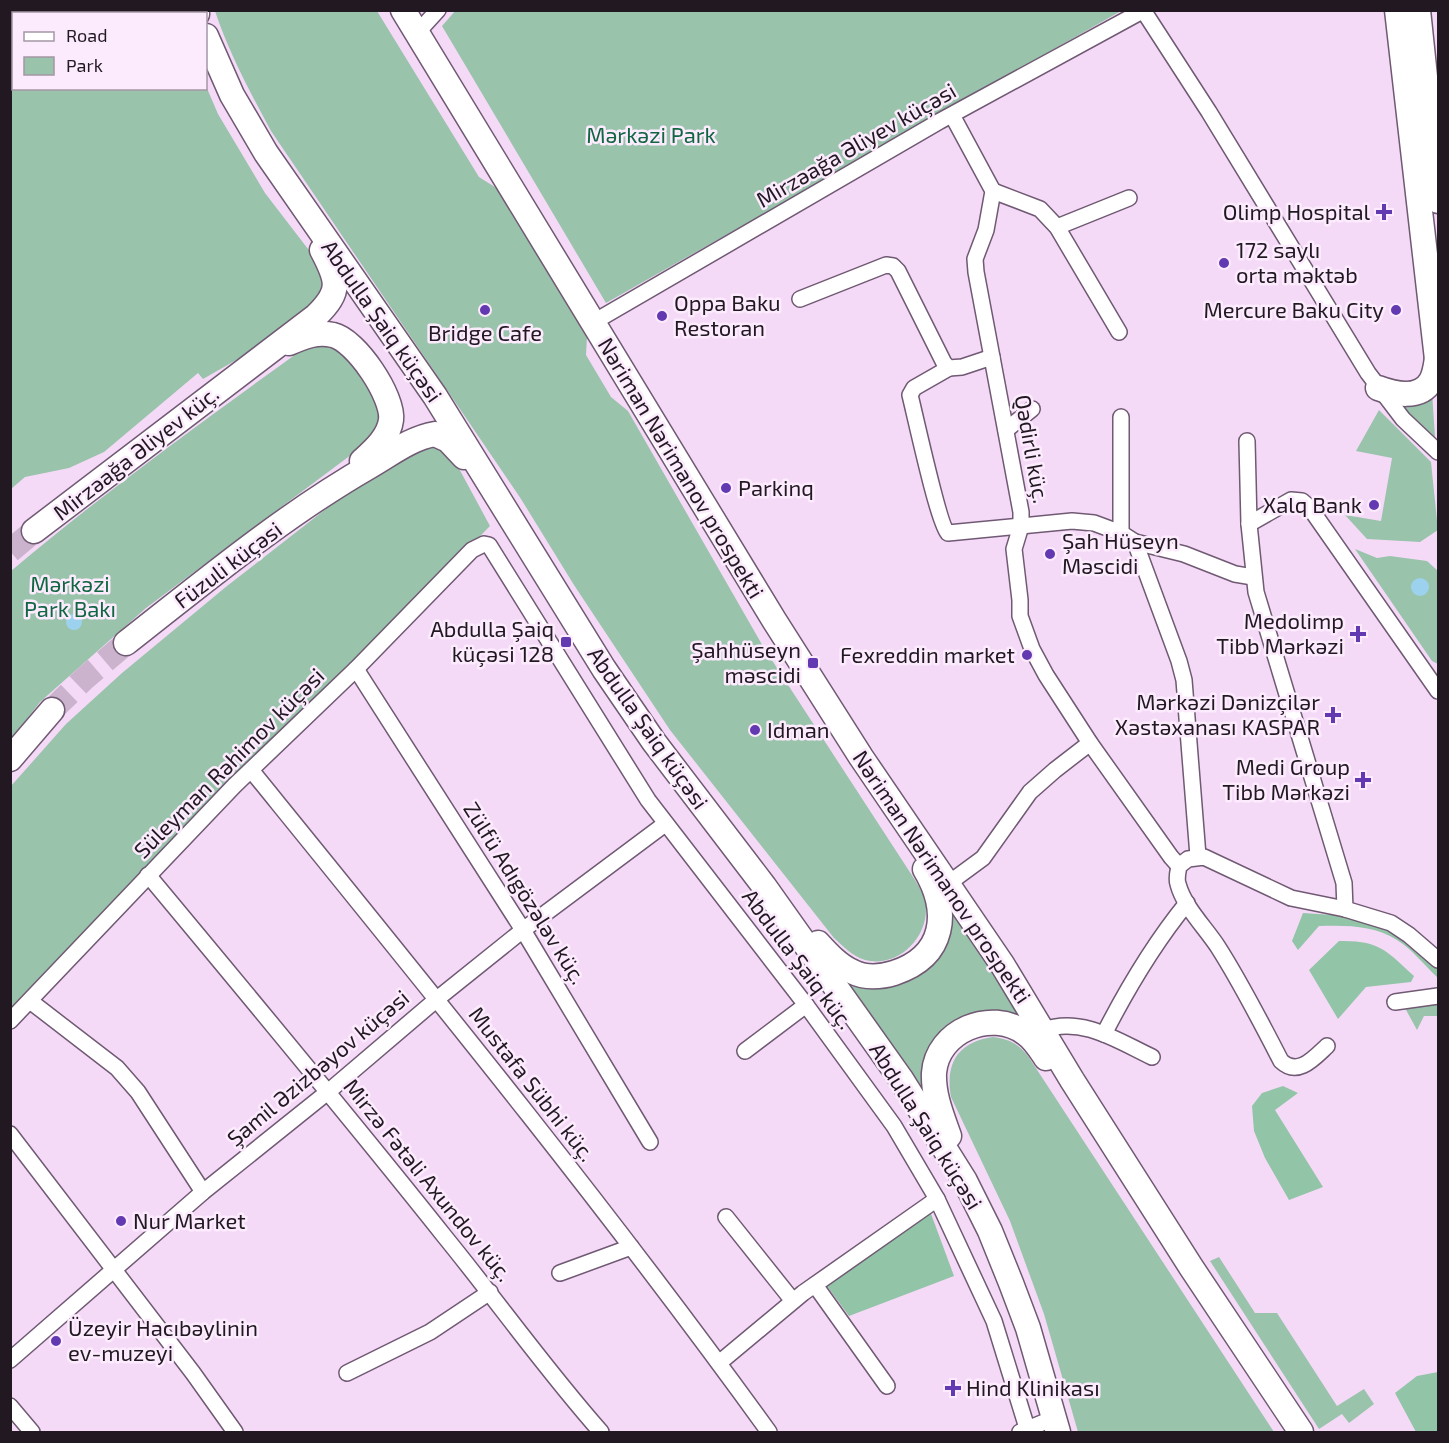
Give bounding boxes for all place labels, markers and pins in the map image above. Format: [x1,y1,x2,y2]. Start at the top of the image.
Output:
place label: Olimp Hospital [1223,198,1370,224]
marker: Olimp Hospital [1375,203,1393,221]
place label: 172 saylı orta məktəb [1236,236,1358,287]
marker: 172 saylı orta məktəb [1217,256,1231,270]
place label: Oppa Baku Restoran [674,289,781,340]
place label: Mercure Baku City [1203,296,1384,322]
marker: Bridge Cafe [478,303,492,317]
marker: Mercure Baku City [1389,303,1403,317]
marker: Oppa Baku Restoran [655,309,669,323]
place label: Bridge Cafe [428,319,542,345]
place label: Parkinq [738,474,814,500]
marker: Parkinq [719,481,733,495]
place label: Xalq Bank [1263,491,1362,517]
marker: Xalq Bank [1367,498,1381,512]
place label: Şah Hüseyn Məscidi [1062,527,1179,578]
marker: Şah Hüseyn Məscidi [1043,547,1057,561]
place label: Medolimp Tibb Mərkəzi [1216,607,1344,658]
place label: Abdulla Şaiq küçəsi 128 [430,615,554,668]
marker: Medolimp Tibb Mərkəzi [1349,625,1367,643]
marker: Abdulla Şaiq küçəsi 128 [559,635,573,649]
place label: Şahhüseyn məscidi [691,636,801,687]
place label: Fexreddin market [840,641,1015,667]
marker: Fexreddin market [1020,648,1034,662]
marker: Şahhüseyn məscidi [806,656,820,670]
place label: Mərkəzi Dənizçilər Xəstəxanası KASPAR [1115,688,1320,739]
marker: Mərkəzi Dənizçilər Xəstəxanası KASPAR [1324,706,1342,724]
place label: Idman [767,716,830,742]
marker: Idman [748,723,762,737]
place label: Medi Group Tibb Mərkəzi [1222,753,1350,804]
marker: Medi Group Tibb Mərkəzi [1354,771,1372,789]
place label: Nur Market [133,1207,246,1233]
marker: Nur Market [114,1214,128,1228]
place label: Üzeyir Hacıbəylinin ev-muzeyi [68,1314,258,1365]
marker: Üzeyir Hacıbəylinin ev-muzeyi [49,1334,63,1348]
place label: Hind Klinikası [966,1374,1100,1400]
marker: Hind Klinikası [944,1379,962,1397]

